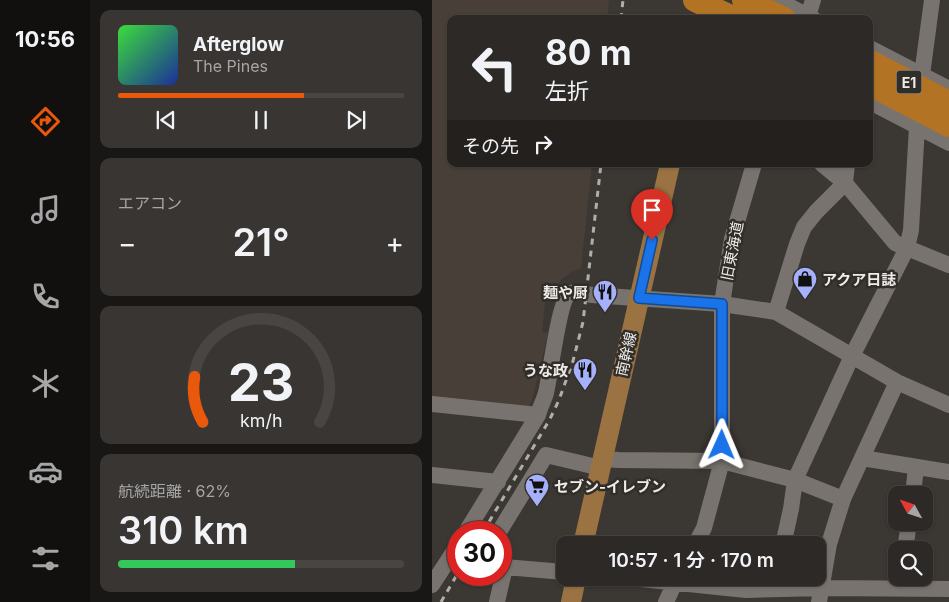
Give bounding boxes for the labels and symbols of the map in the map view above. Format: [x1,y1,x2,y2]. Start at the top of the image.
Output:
road number: E1 [896,70,922,94]
pin [631,189,673,240]
street label: 旧東海道 [717,220,747,282]
shop icon: アクア日誌 [792,266,818,300]
place label: アクア日誌 [822,270,896,289]
restaurant icon: 麺や厨 [592,279,618,313]
place label: 麺や厨 [543,283,588,302]
street label: 南幹線 [612,330,640,378]
restaurant icon: うな政 [572,357,598,391]
place label: うな政 [523,361,568,380]
position arrow [695,418,747,470]
supermarket icon: セブン-イレブン [524,473,550,507]
place label: セブン-イレブン [554,477,666,496]
north arrow [888,486,933,531]
speed limit sign: 30 [447,521,512,586]

